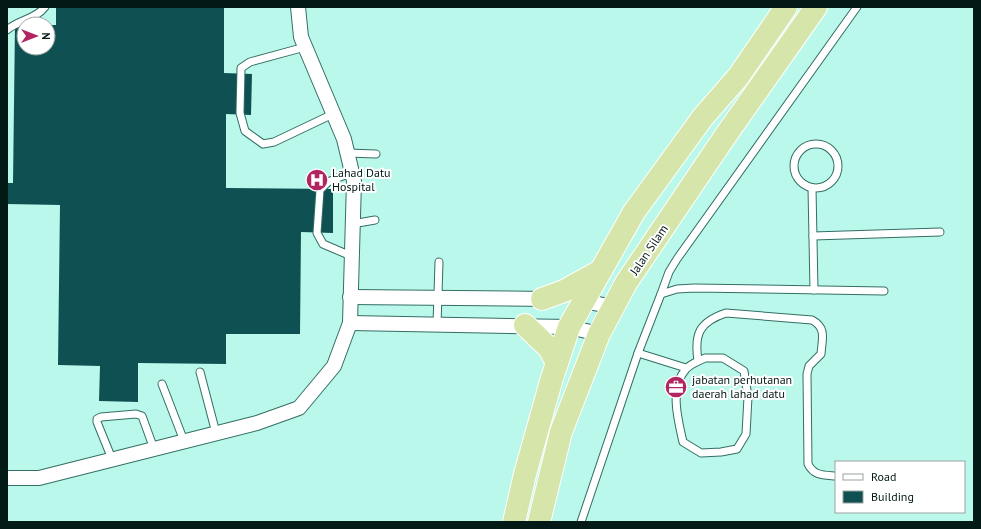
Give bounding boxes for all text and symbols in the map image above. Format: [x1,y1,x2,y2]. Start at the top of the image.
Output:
north arrow [16,16,56,56]
text: N [39,32,53,40]
place label: Lahad Datu Hospital [332,165,390,194]
hospital icon: Lahad Datu Hospital [304,167,330,193]
street label: Jalan Silam [626,222,671,279]
place label: jabatan perhutanan daerah lahad datu [692,372,792,401]
office icon: jabatan perhutanan daerah lahad datu [663,374,689,400]
legend [835,461,965,513]
text: Road [871,469,896,484]
text: Building [871,489,914,504]

